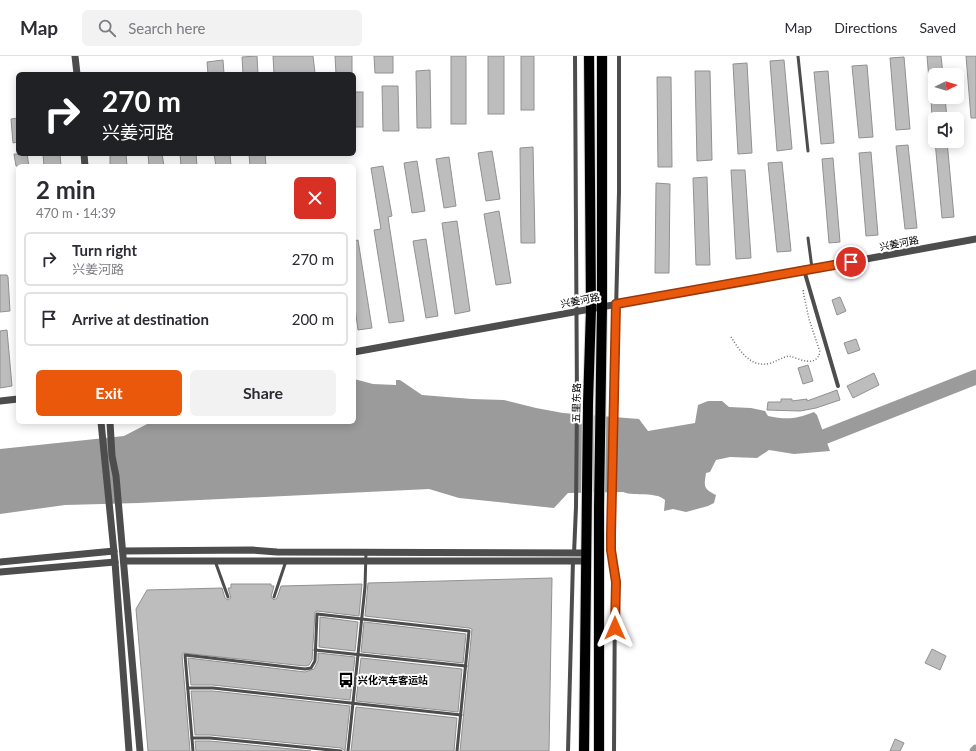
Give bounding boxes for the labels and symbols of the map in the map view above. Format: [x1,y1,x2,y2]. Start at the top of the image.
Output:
north arrow [928,68,964,104]
street label: 兴姜河路 [878,233,920,253]
pin [834,245,868,279]
street label: 兴姜河路 [559,290,601,310]
street label: 五里东路 [570,383,582,423]
position arrow [594,607,636,649]
bus stop icon: 兴化汽车客运站 [337,671,355,689]
place label: 兴化汽车客运站 [358,674,428,686]

